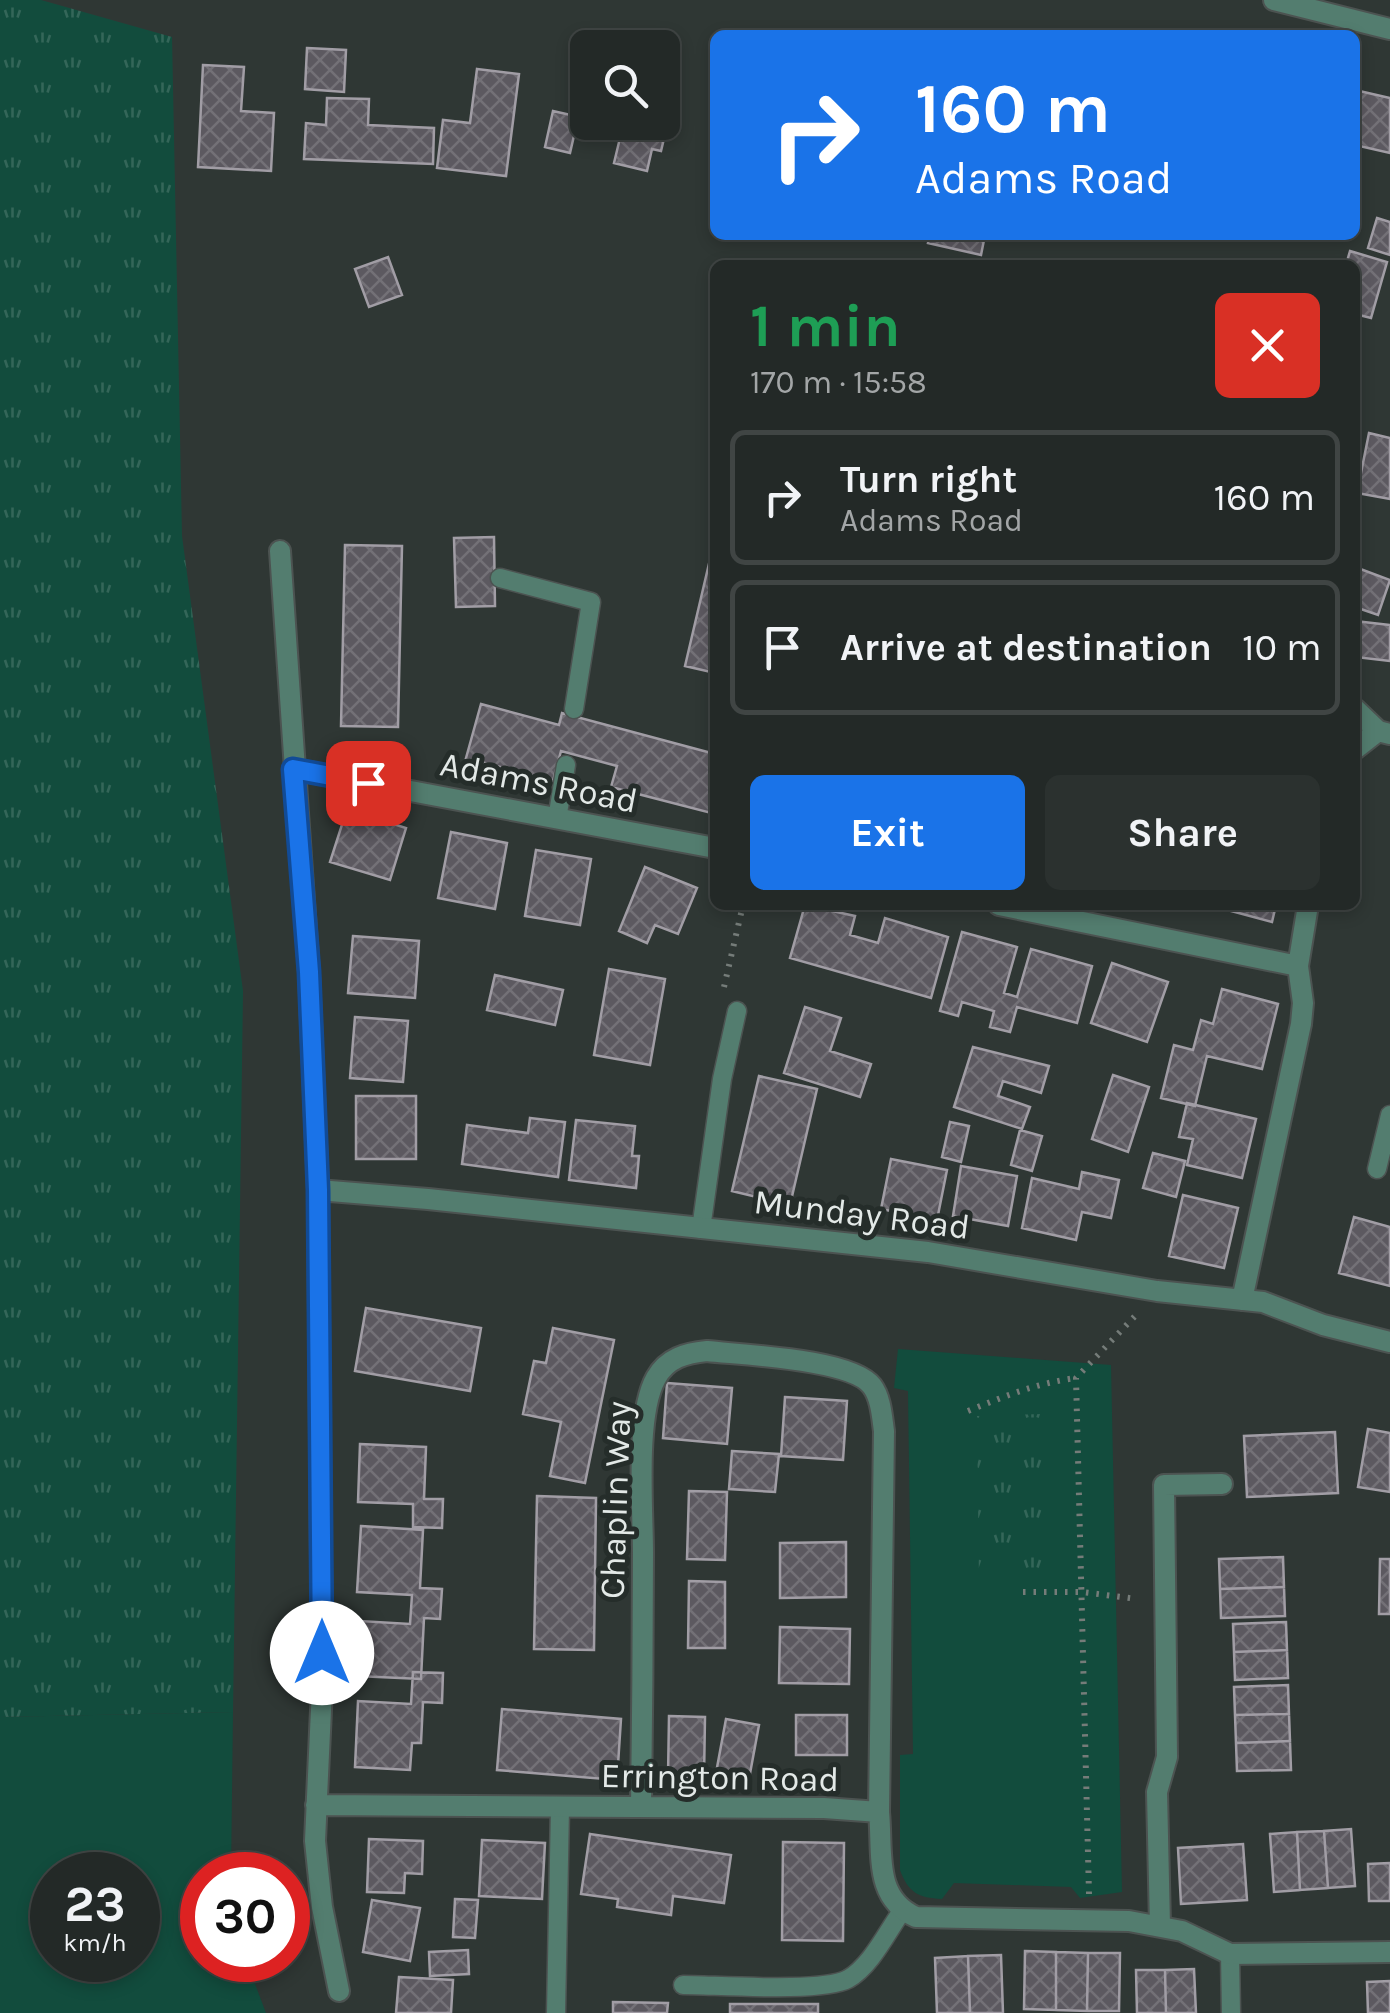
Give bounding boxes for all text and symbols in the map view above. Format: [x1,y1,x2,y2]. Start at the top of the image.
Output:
map controls [570,30,680,140]
button: search [570,30,680,140]
text: 160 m [915,68,1111,150]
icon: right [750,70,880,200]
text: Adams Road [915,152,1172,204]
text: 1 min [750,291,901,361]
button: close [1215,293,1320,398]
text: 170 m · 15:58 [750,364,927,401]
text: Turn right [840,457,1017,502]
icon: right [755,470,810,525]
text: 160 m [1214,475,1315,520]
text: Adams Road [840,502,1023,539]
icon: arrive [755,620,810,675]
text: Arrive at destination [840,625,1212,670]
text: 10 m [1242,625,1322,670]
pin [326,741,411,826]
street label: Adams Road [437,743,641,822]
icon: arrive [341,756,396,811]
button: Exit [750,775,1025,890]
button: Share [1045,775,1320,890]
street label: Munday Road [752,1181,972,1248]
street label: Chaplin Way [592,1401,639,1600]
position arrow [270,1601,374,1705]
street label: Errington Road [600,1755,840,1800]
speed limit sign: 30 [180,1852,310,1982]
text: 23 [64,1875,126,1934]
text: km/h [63,1928,127,1957]

